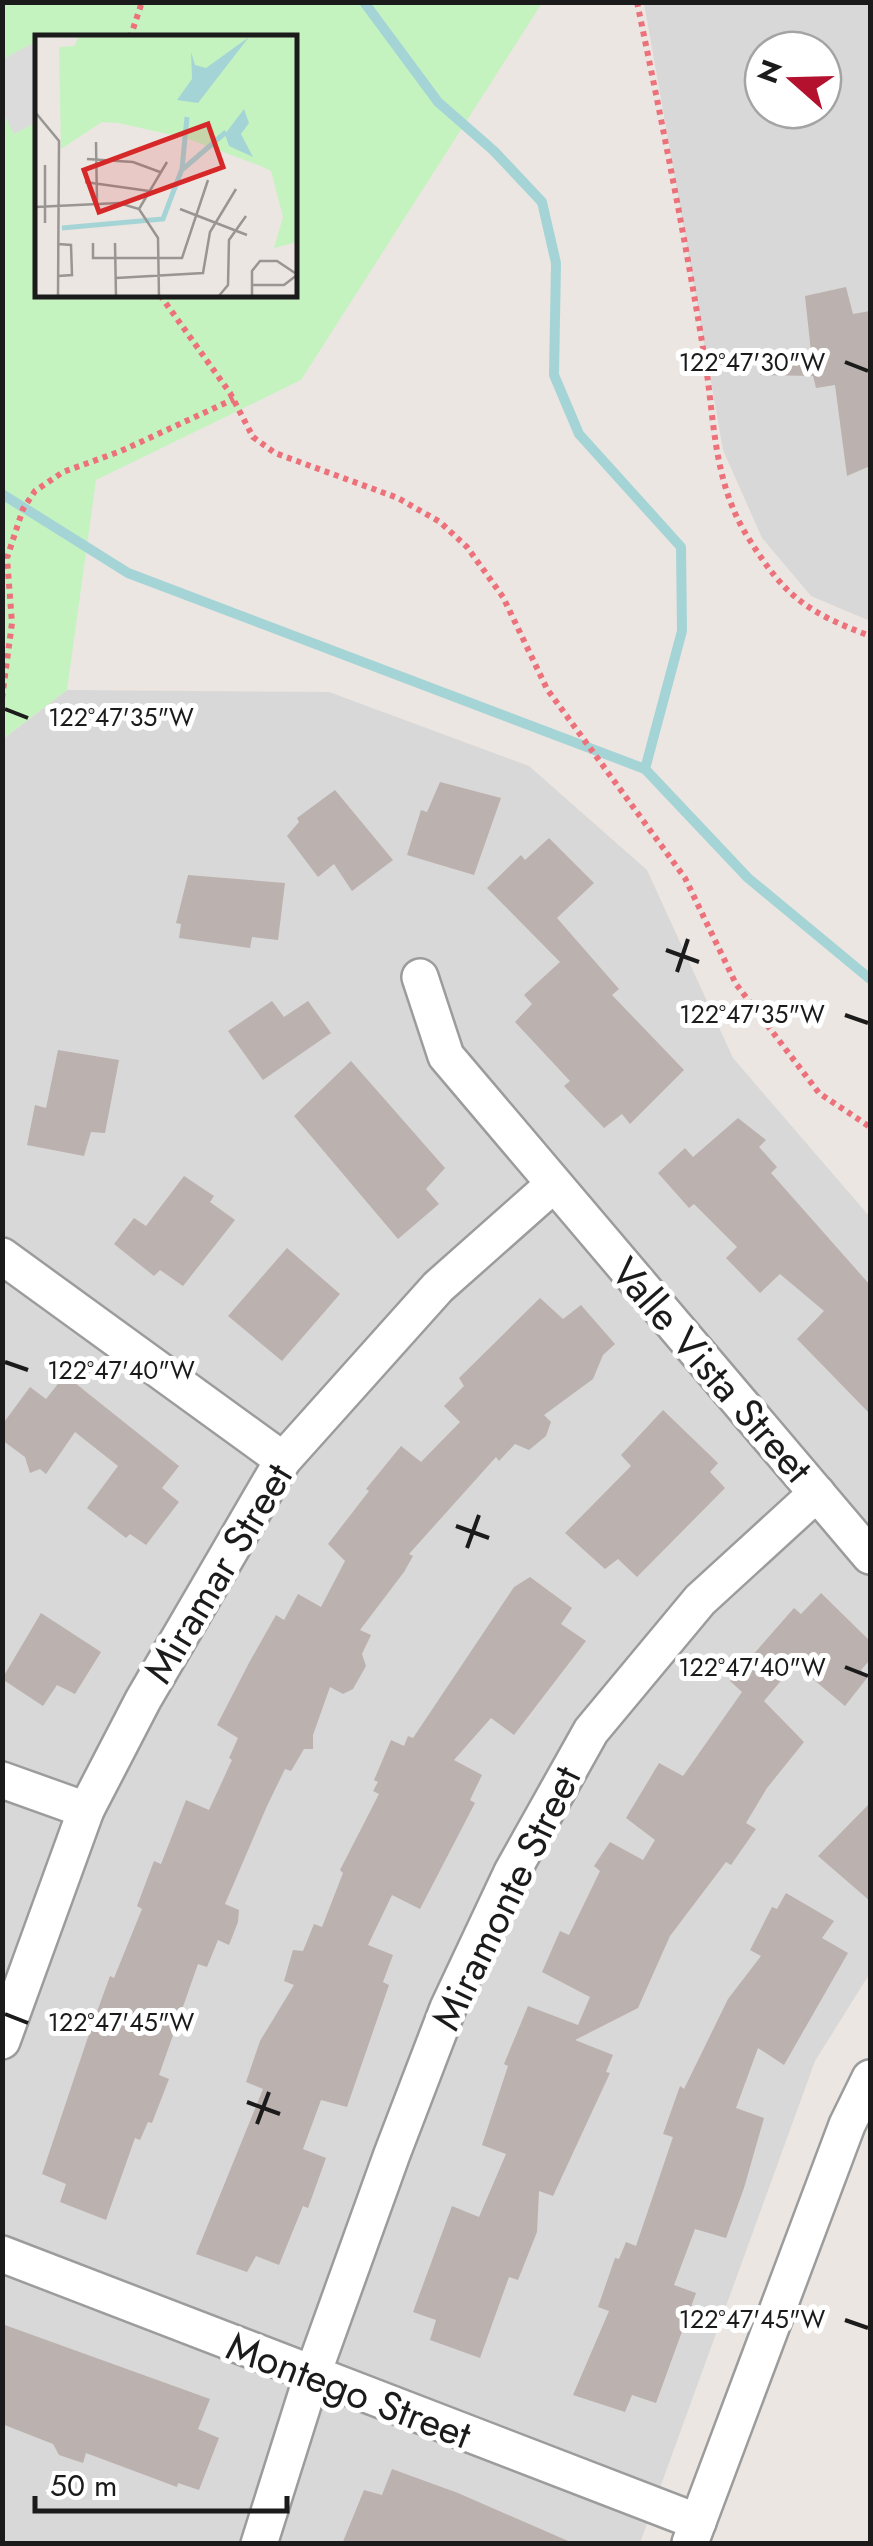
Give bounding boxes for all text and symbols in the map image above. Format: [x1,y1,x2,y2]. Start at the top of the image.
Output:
north arrow [743,30,843,130]
inset map [35,35,298,298]
text: N [747,54,793,89]
text: 122°47'30"W [679,344,825,380]
text: 122°47'35"W [48,699,194,735]
text: 122°47'35"W [679,996,825,1032]
street label: Valle Vista Street [598,1245,827,1496]
text: 122°47'40"W [47,1352,195,1388]
street label: Miramar Street [129,1452,307,1694]
text: 122°47'40"W [678,1649,826,1685]
street label: Miramonte Street [417,1756,595,2040]
text: 122°47'45"W [48,2004,195,2040]
text: 122°47'45"W [679,2301,826,2337]
street label: Montego Street [218,2317,480,2463]
scale bar [35,2451,288,2513]
text: 50 m [50,2464,117,2507]

